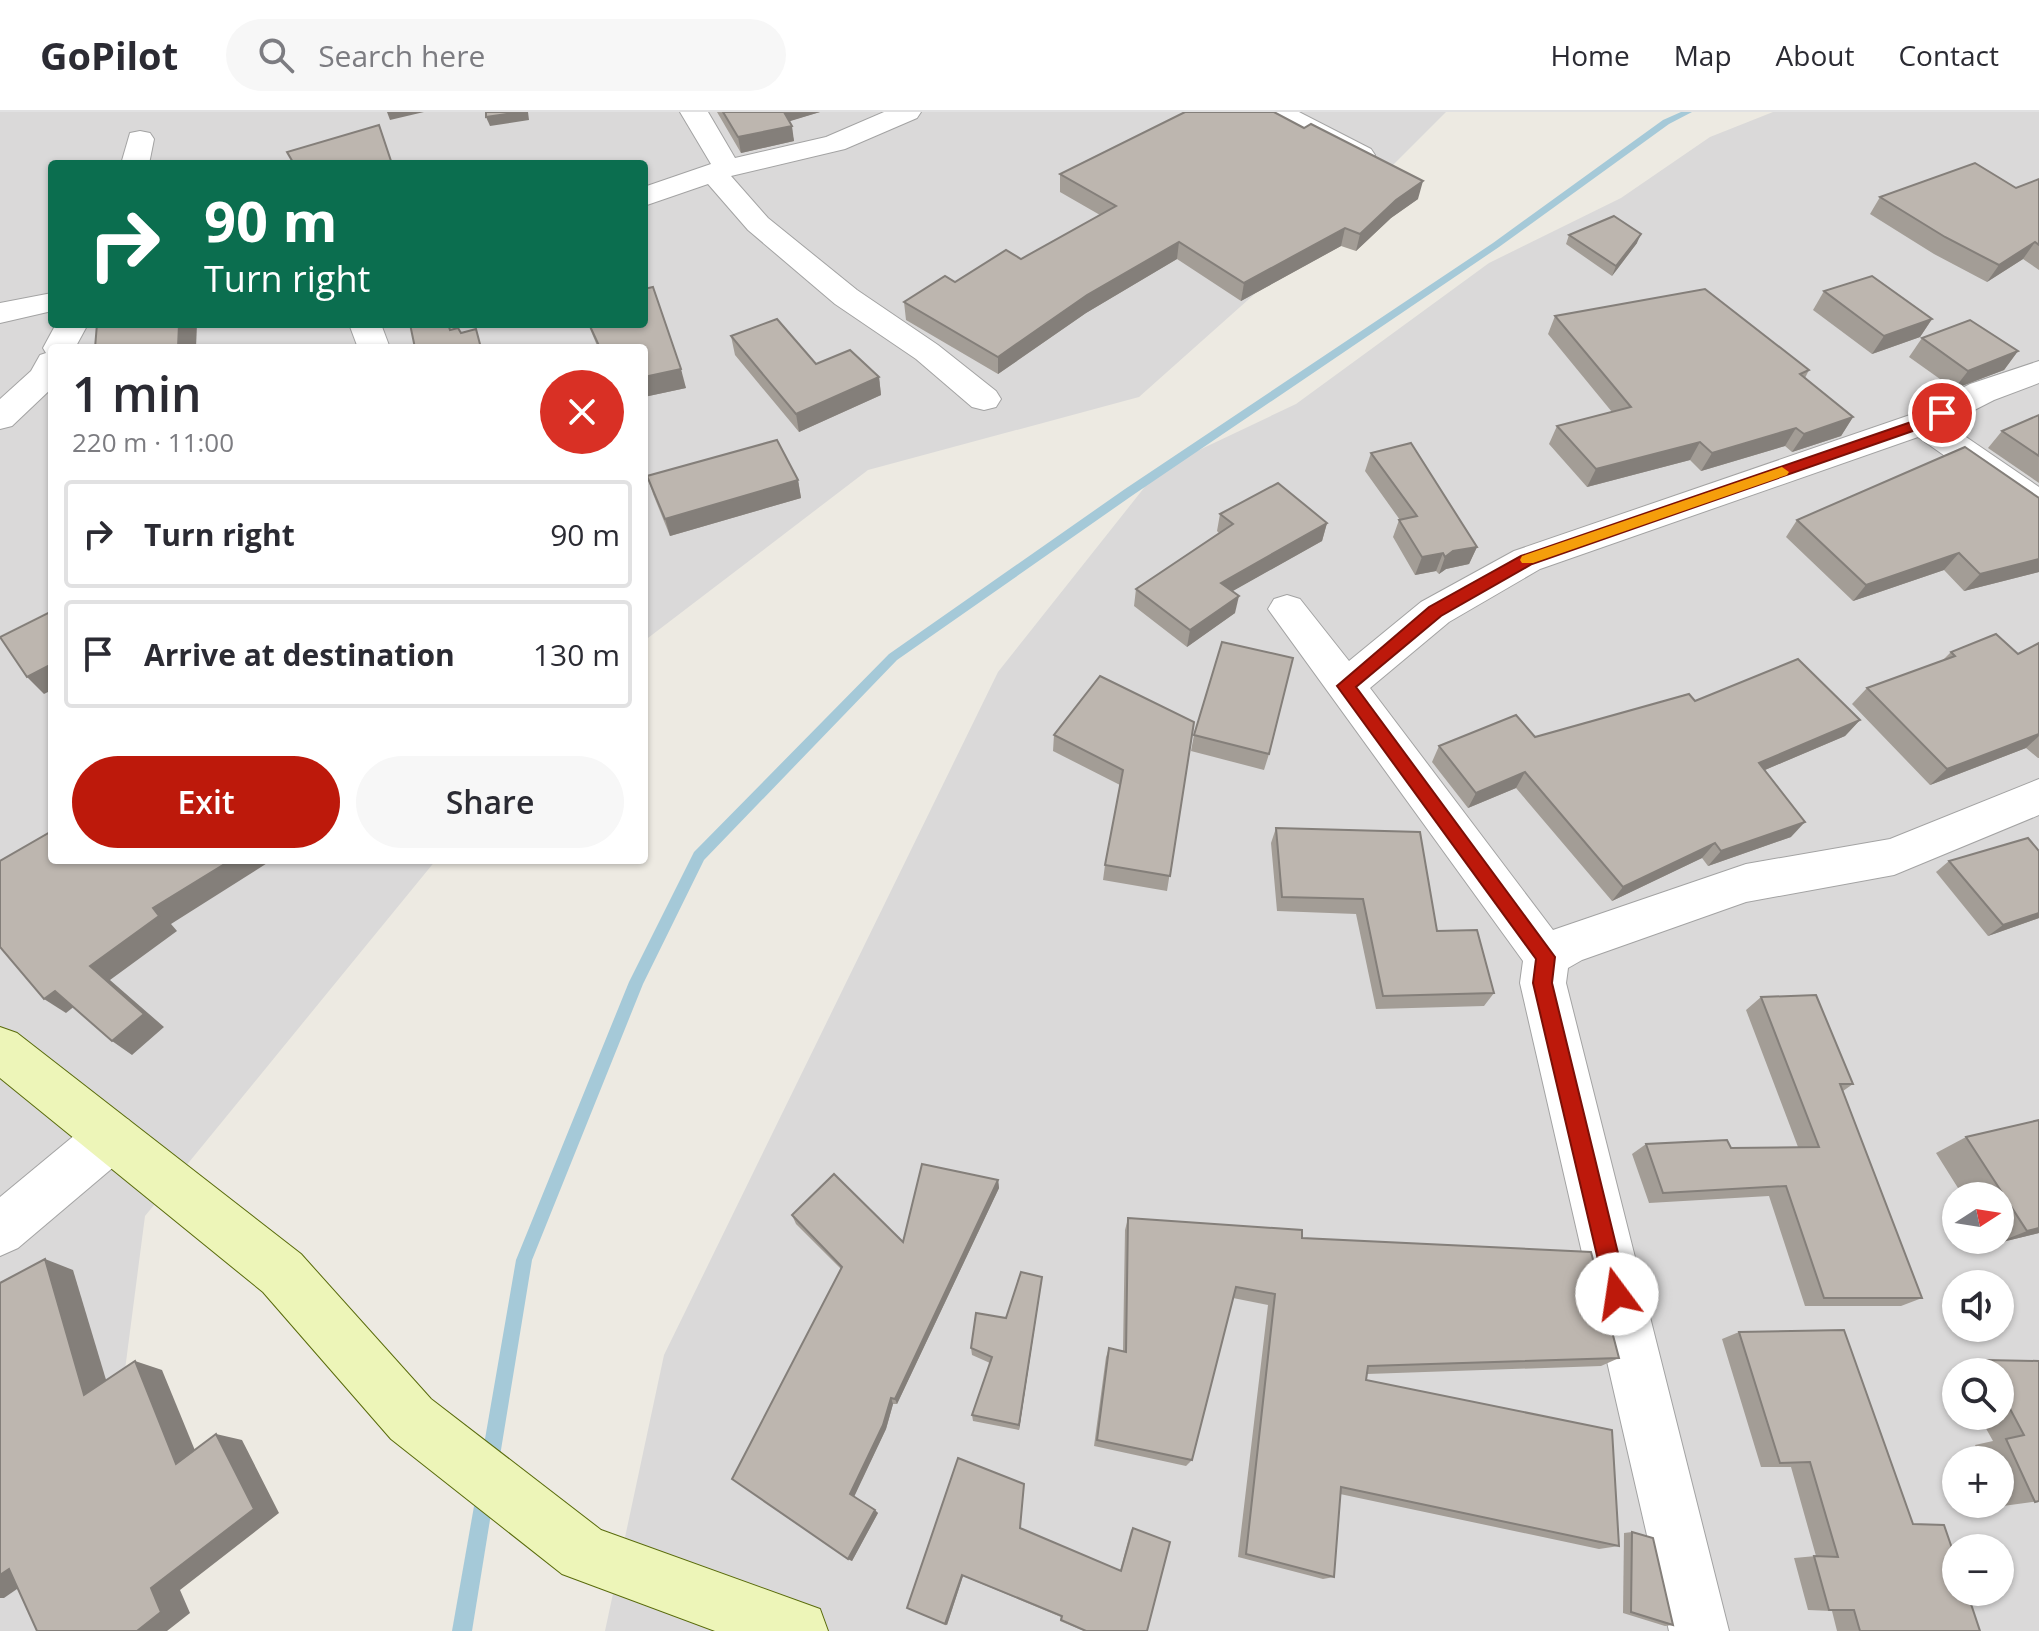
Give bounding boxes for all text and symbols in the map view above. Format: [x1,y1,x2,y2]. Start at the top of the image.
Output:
search box [226,19,786,91]
text: GoPilot [40,29,178,81]
icon: search [254,33,298,77]
text: Search here [318,35,485,76]
text: Home [1551,36,1630,74]
text: Map [1674,36,1732,74]
text: About [1776,36,1854,74]
text: Contact [1898,36,1999,74]
text: 90 m [204,182,338,258]
icon: right [72,192,176,296]
text: Turn right [204,254,370,303]
text: 1 min [72,361,202,426]
button: close [540,370,624,454]
pin [1908,379,1976,447]
icon: arrive [1920,391,1964,435]
text: 220 m · 11:00 [72,424,234,460]
icon: right [76,512,120,556]
text: Turn right [144,514,295,555]
text: 90 m [550,514,620,555]
icon: arrive [76,632,120,676]
text: Arrive at destination [144,634,455,675]
text: 130 m [533,634,620,675]
button: Exit [72,756,340,848]
button: Share [356,756,624,848]
north arrow [1942,1182,2014,1254]
map controls [1942,1182,2014,1606]
position arrow [1575,1252,1659,1336]
button: sound [1942,1270,2014,1342]
button: search [1942,1358,2014,1430]
button: + [1942,1446,2014,1518]
button: − [1942,1534,2014,1606]

